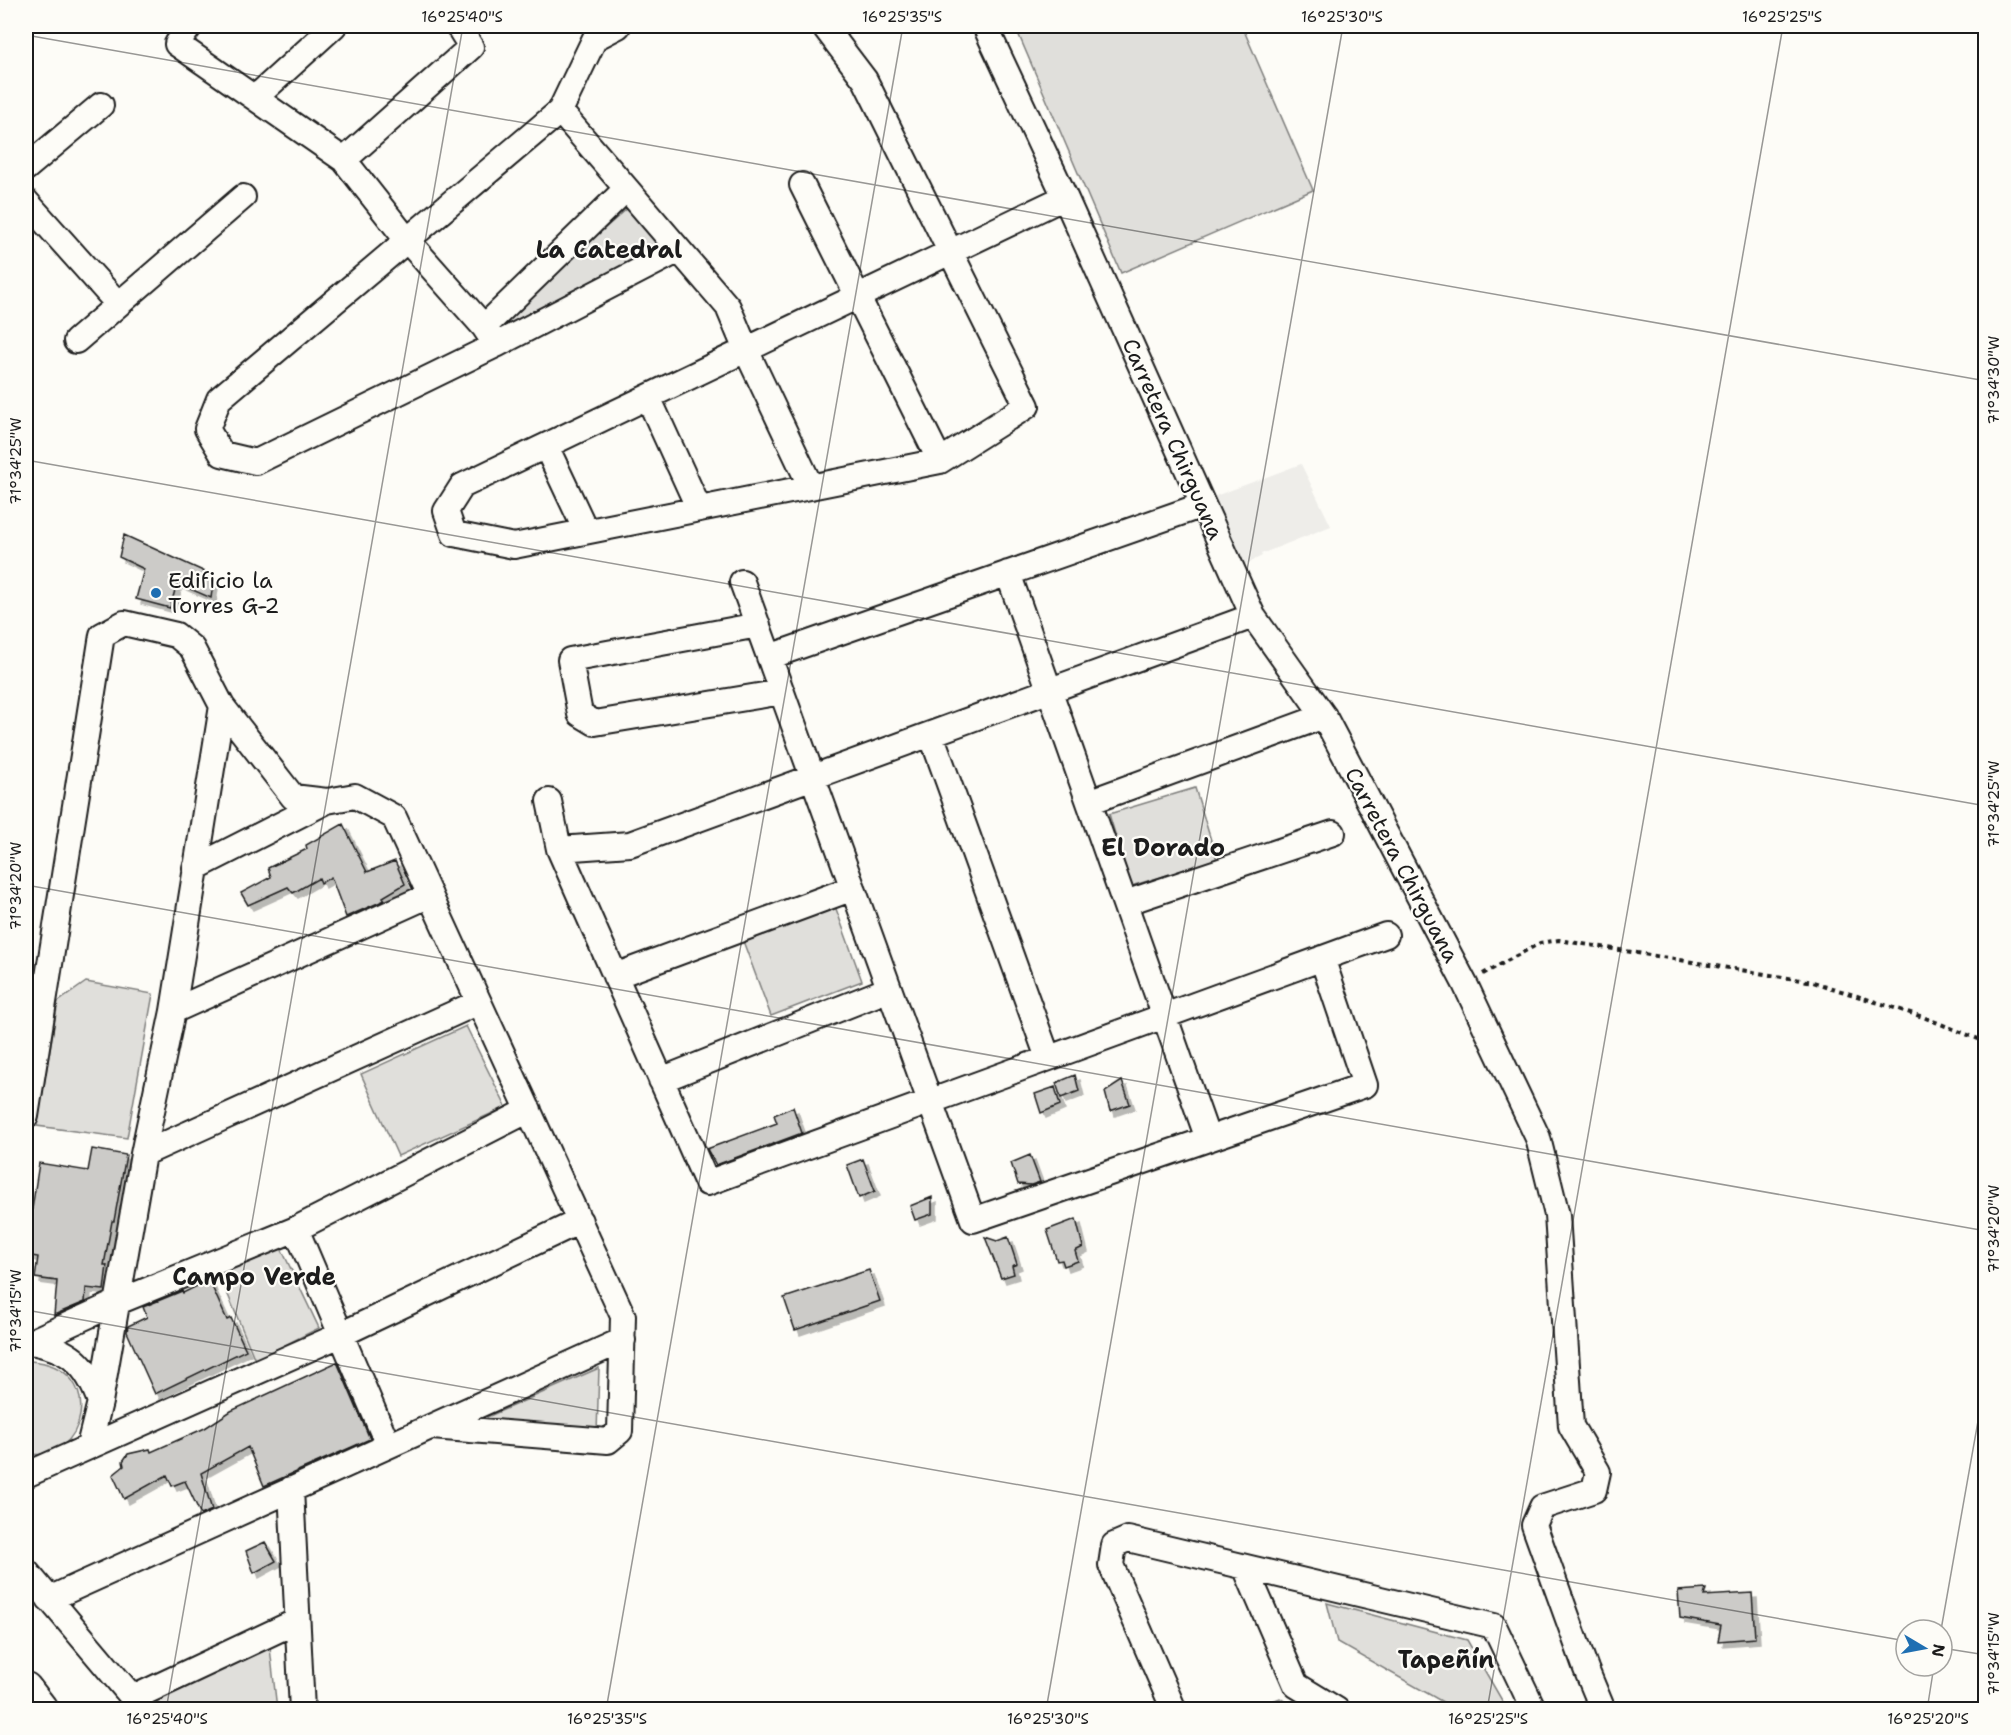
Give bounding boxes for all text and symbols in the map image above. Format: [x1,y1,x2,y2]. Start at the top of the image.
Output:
text: 16°25'40"S [421,7,503,27]
text: 16°25'35"S [862,7,942,27]
text: 16°25'30"S [1301,7,1383,27]
text: 16°25'25"S [1742,7,1822,27]
district label: La Catedral [536,234,682,266]
street label: Carretera Chirguana [1116,334,1231,544]
text: 71°34'30"W [1984,336,2004,424]
text: 71°34'25"W [6,417,26,505]
place label: Edificio la Torres G-2 [168,566,280,620]
marker: Edificio la Torres G-2 [149,586,163,600]
text: 71°34'25"W [1984,760,2004,848]
street label: Carretera Chirguana [1338,762,1466,968]
district label: El Dorado [1101,832,1225,864]
text: 71°34'20"W [6,842,26,930]
text: 71°34'20"W [1984,1185,2004,1273]
district label: Campo Verde [172,1261,336,1293]
text: 71°34'15"W [6,1269,26,1353]
text: 71°34'15"W [1984,1612,2004,1696]
north arrow [1894,1618,1954,1678]
text: N [1927,1642,1950,1659]
district label: Tapeñín [1398,1644,1494,1676]
text: 16°25'40"S [126,1709,208,1729]
text: 16°25'35"S [567,1709,647,1729]
text: 16°25'30"S [1007,1709,1089,1729]
text: 16°25'25"S [1448,1709,1528,1729]
text: 16°25'20"S [1887,1709,1969,1729]

